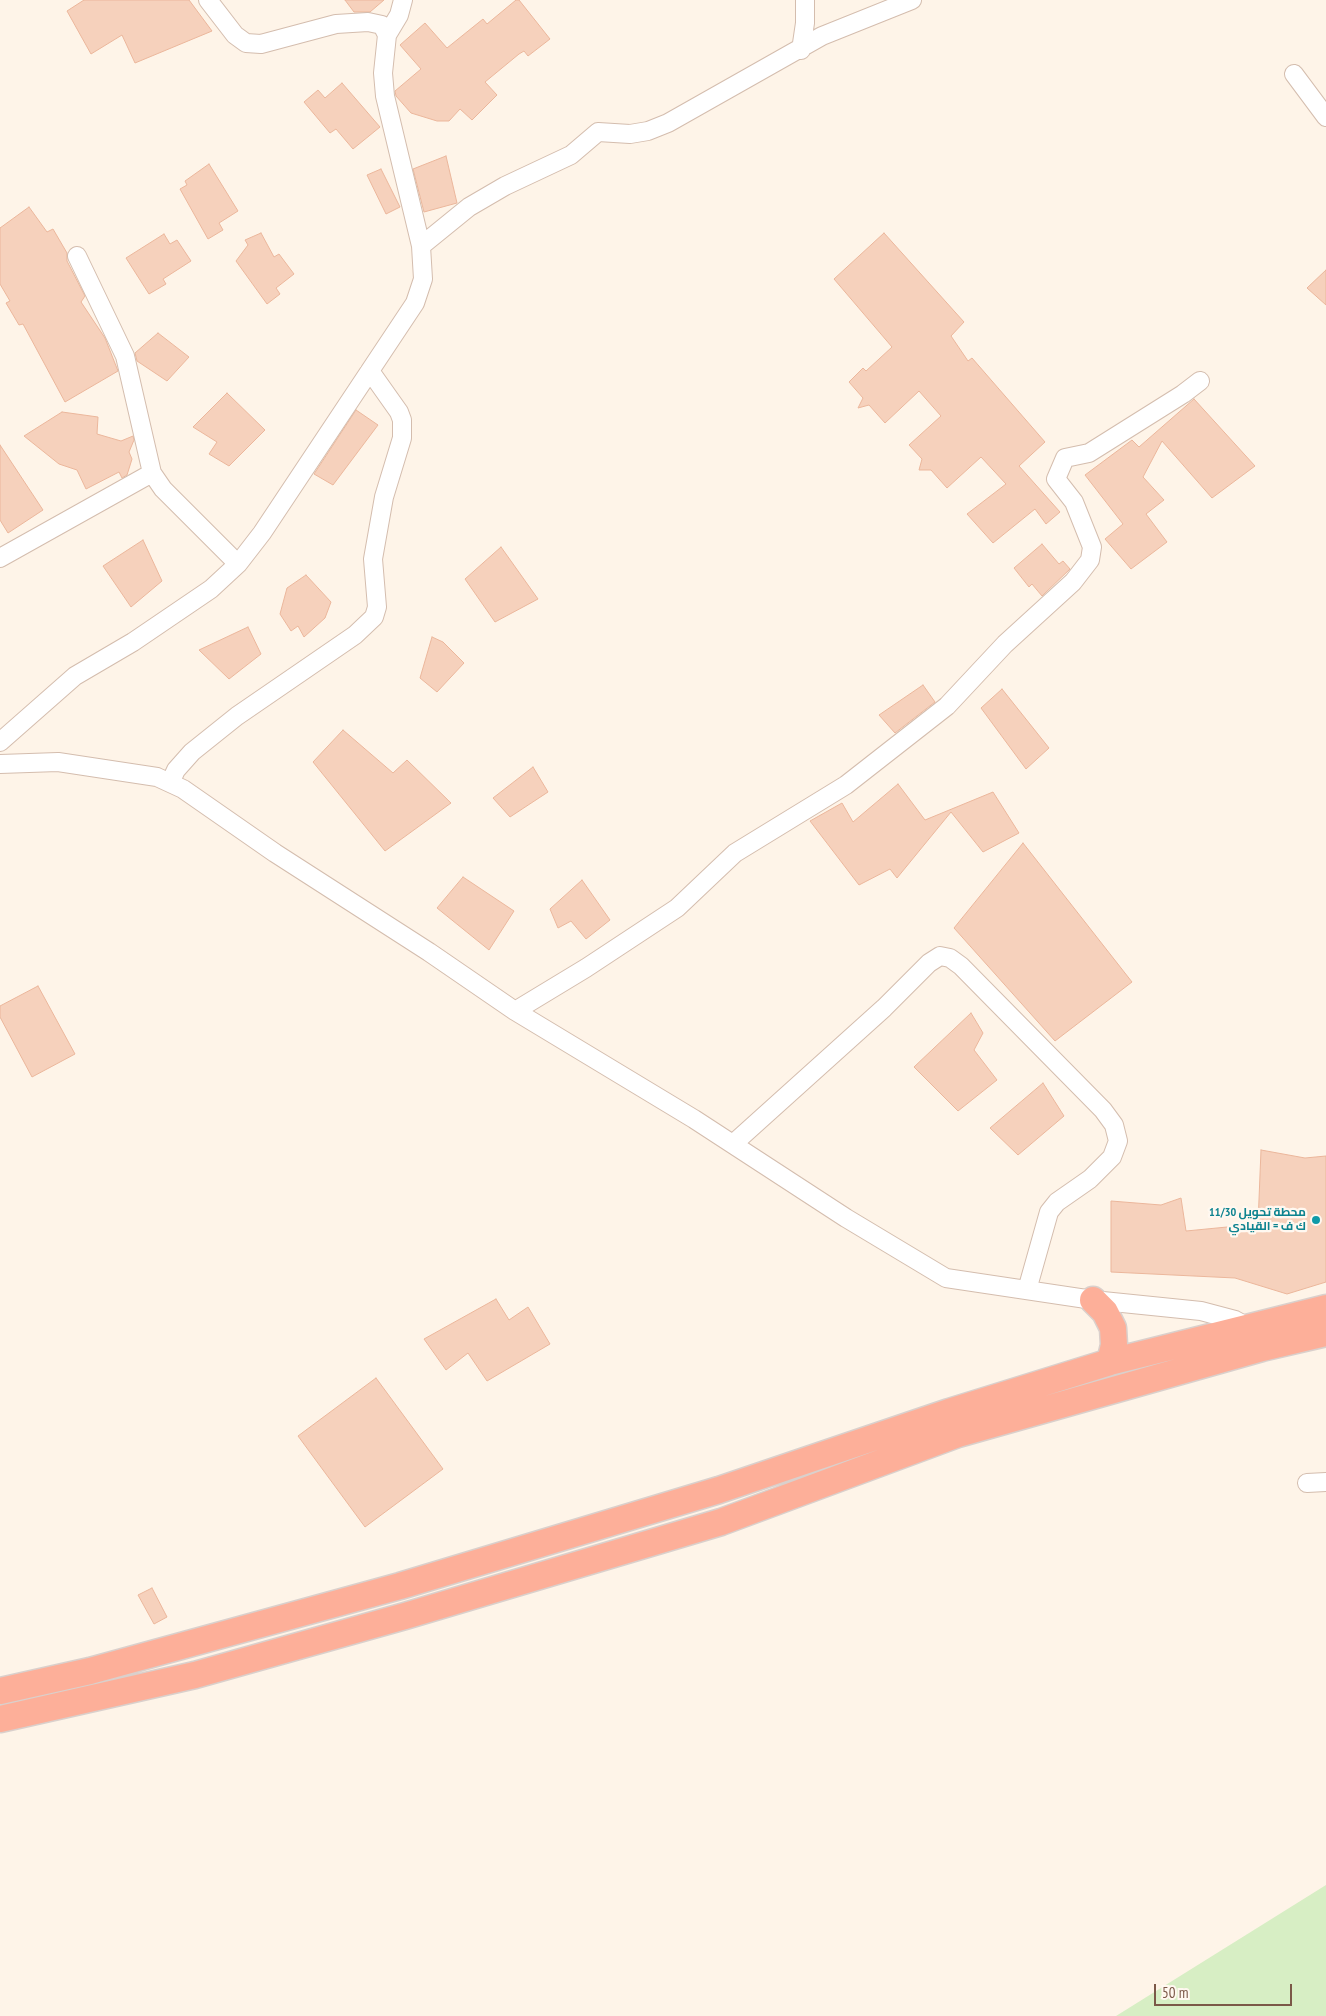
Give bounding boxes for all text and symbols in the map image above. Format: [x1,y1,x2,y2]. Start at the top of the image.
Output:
place label: محطة تحويل 11/30 ك ف = القيادي [1209,1206,1306,1234]
marker: محطة تحويل 11/30 ك ف = القيادي [1310,1214,1322,1226]
scale bar [1156,1974,1294,2006]
text: 50 m [1162,1983,1188,2002]

